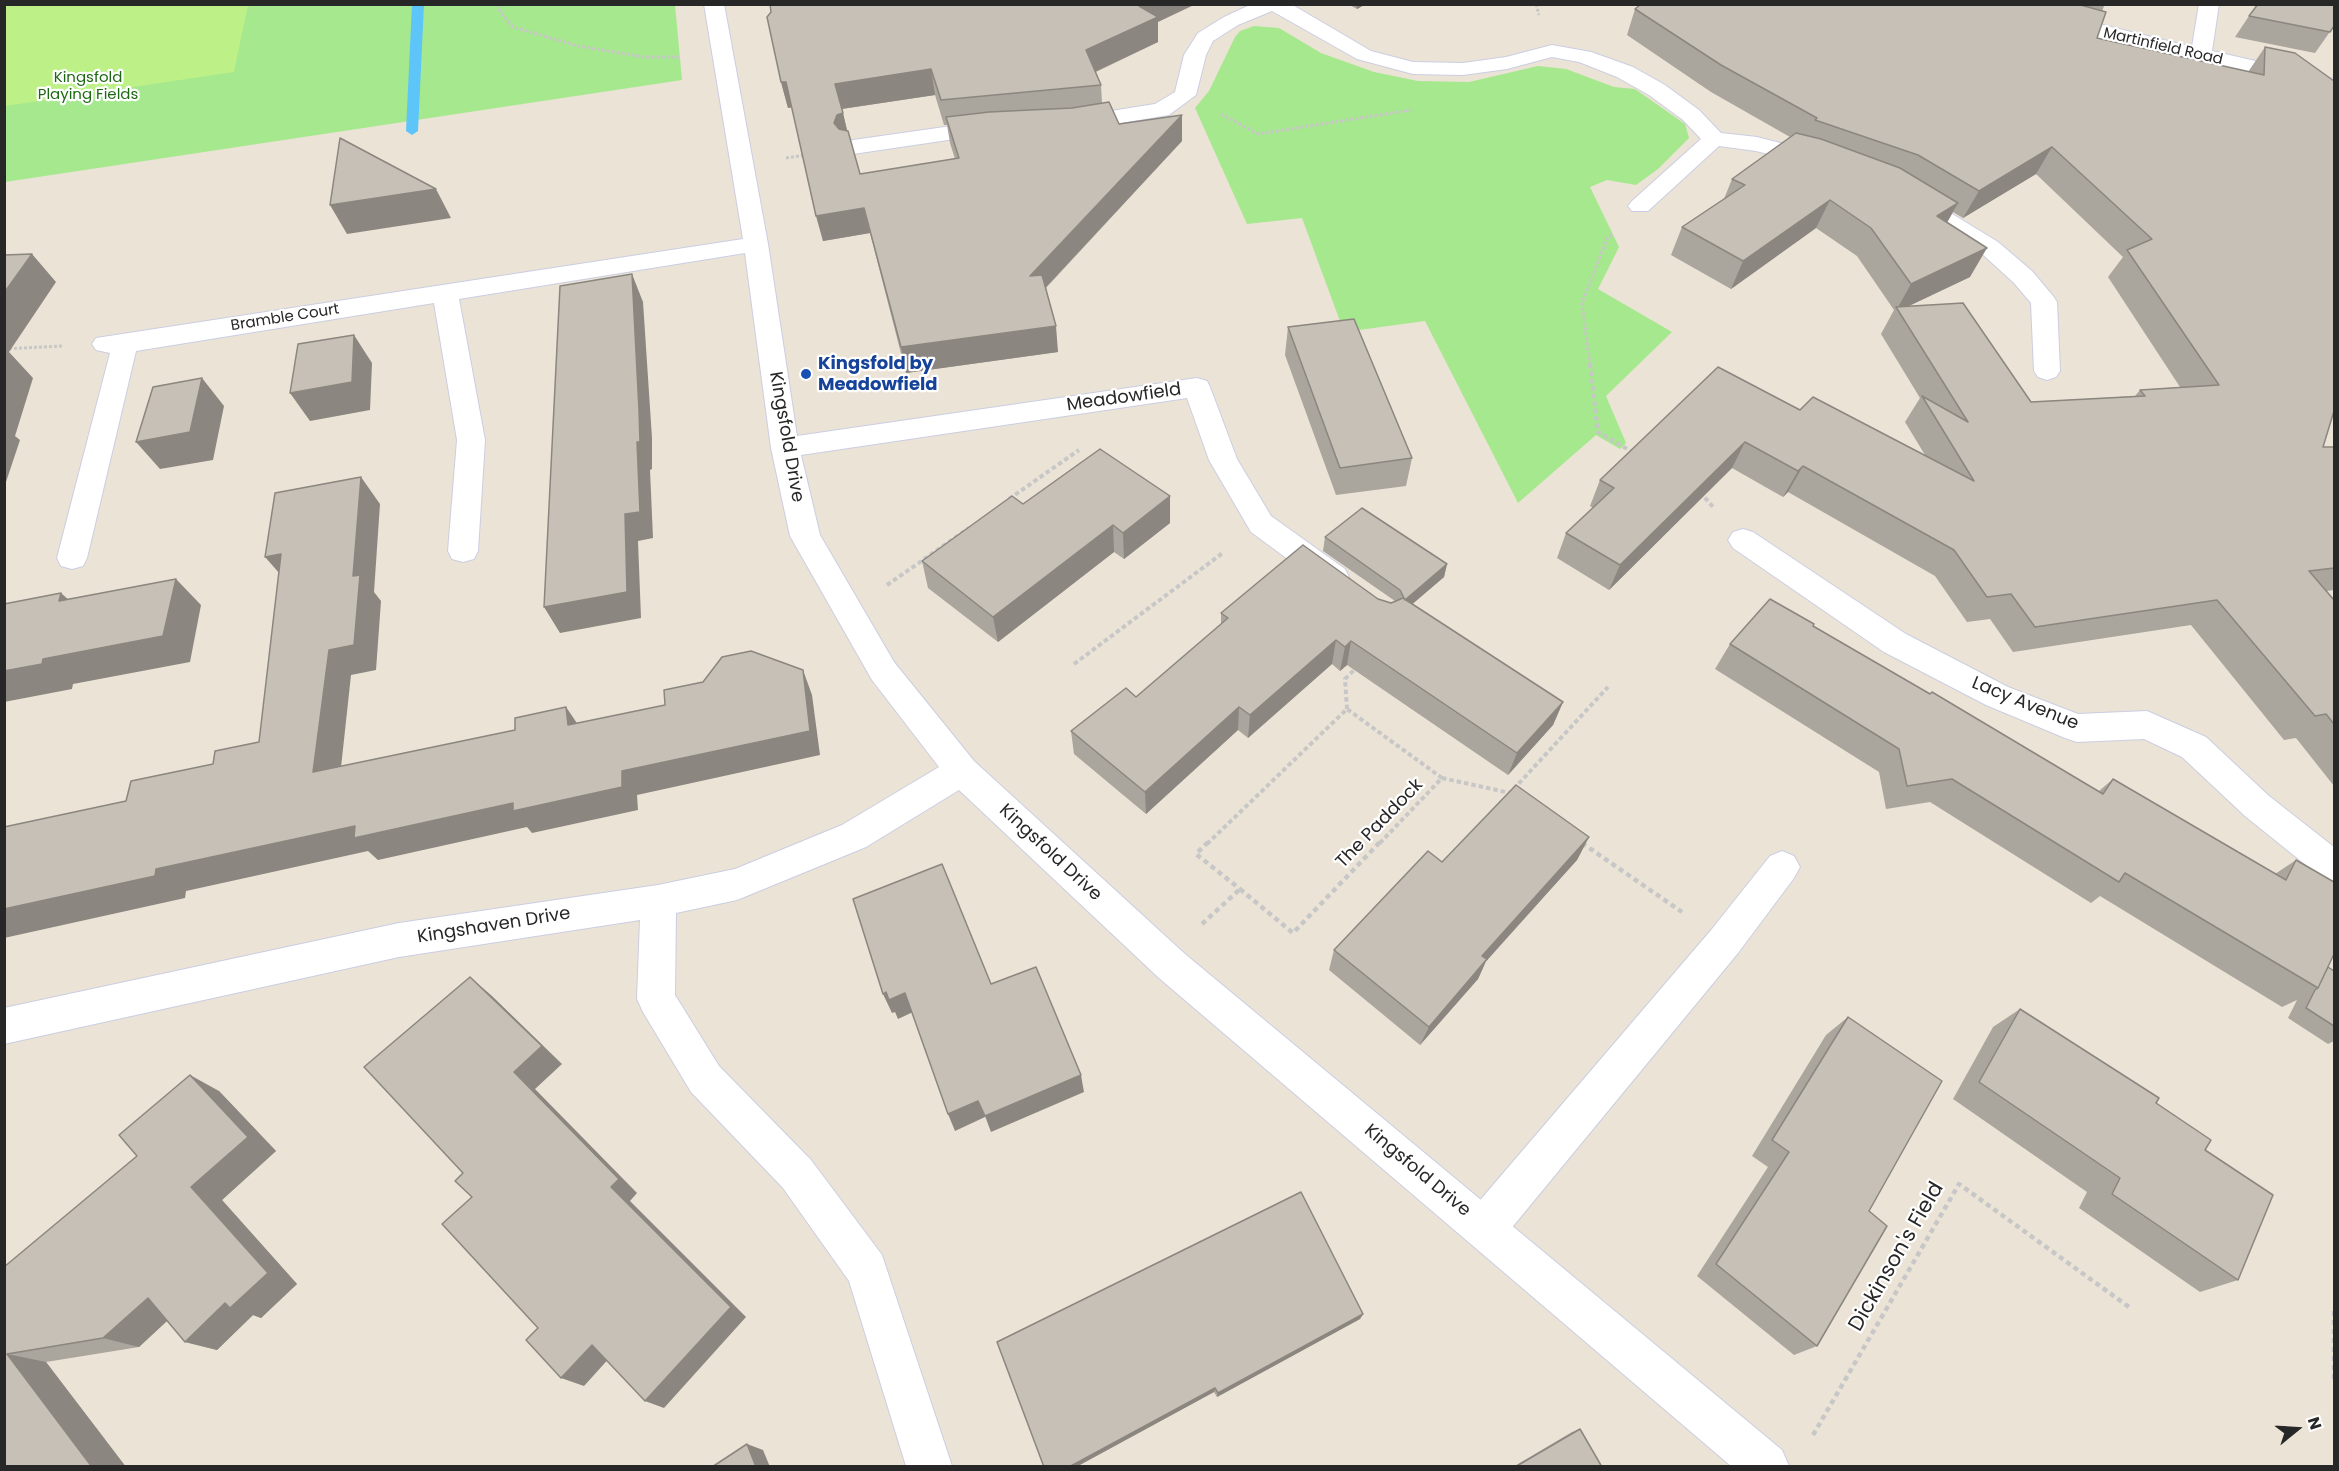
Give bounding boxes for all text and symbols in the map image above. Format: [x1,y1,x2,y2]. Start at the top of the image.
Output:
street label: Martinfield Road [2101,24,2225,70]
park label: Kingsfold Playing Fields [38,69,138,104]
street label: Bramble Court [230,301,340,335]
place label: Kingsfold by Meadowfield [818,353,938,395]
marker: Kingsfold by Meadowfield [799,367,813,381]
street label: Kingsfold Drive [764,370,808,504]
street label: Meadowfield [1065,379,1183,417]
street label: Lacy Avenue [1968,673,2082,735]
street label: The Paddock [1332,775,1428,873]
street label: Kingsfold Drive [994,800,1106,906]
street label: Kingshaven Drive [416,903,572,949]
street label: Kingsfold Drive [1359,1120,1475,1222]
street label: Dickinson's Field [1844,1178,1950,1336]
north arrow [2267,1399,2327,1459]
text: N [2302,1414,2327,1433]

